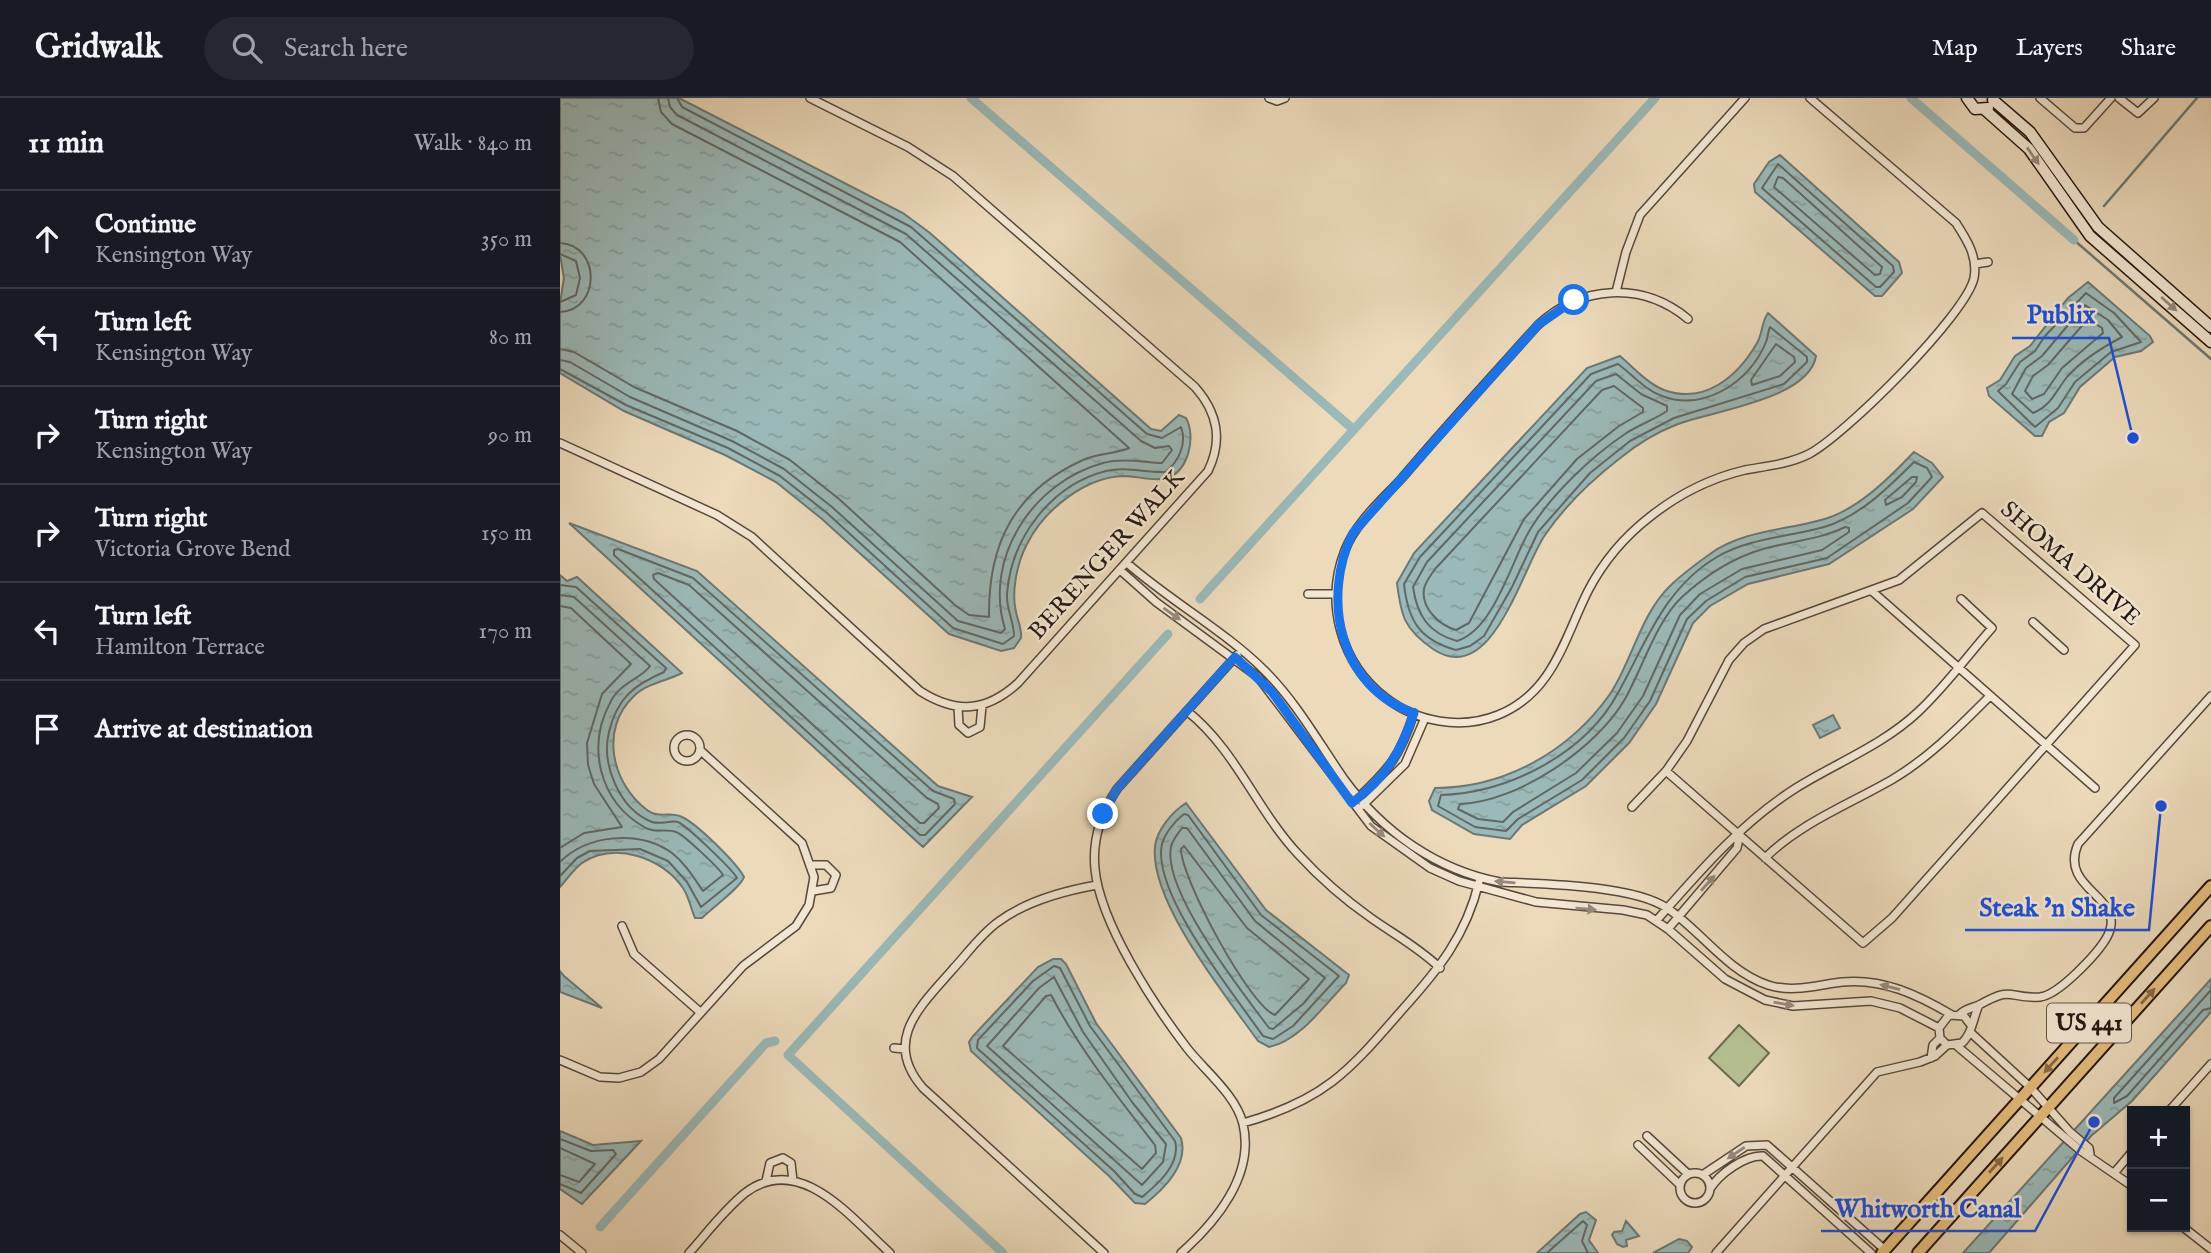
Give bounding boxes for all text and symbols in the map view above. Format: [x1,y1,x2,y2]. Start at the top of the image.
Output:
search box [204,17,694,80]
text: Gridwalk [35,27,162,69]
icon: search [228,29,266,67]
text: Search here [284,32,408,65]
text: Map [1932,33,1978,64]
text: Layers [2016,33,2083,64]
text: Share [2121,33,2176,64]
text: 11 min [28,125,104,163]
text: Walk · 840 m [413,129,532,158]
one-way arrow [2026,147,2040,165]
text: Continue [95,208,196,241]
icon: ahead [28,220,66,258]
text: 350 m [481,225,532,254]
text: Kensington Way [95,241,252,270]
route start [1558,284,1589,315]
callout: Publix [2012,291,2109,338]
one-way arrow [2160,296,2178,312]
text: Publix [2026,299,2096,332]
text: Turn left [95,306,192,339]
icon: left [28,318,66,356]
text: 80 m [489,323,532,352]
text: Kensington Way [95,339,252,368]
text: Turn right [95,404,208,437]
icon: right [28,416,66,454]
text: 90 m [488,421,532,450]
text: Kensington Way [95,437,252,466]
street label: BERENGER WALK [1022,463,1192,647]
street label: SHOMA DRIVE [1993,495,2147,633]
text: Turn right [95,502,208,535]
icon: right [28,514,66,552]
text: 150 m [481,519,532,548]
text: Victoria Grove Bend [95,535,291,564]
text: Turn left [95,600,192,633]
one-way arrow [1163,607,1181,621]
icon: left [28,612,66,650]
text: 170 m [479,617,532,646]
text: Hamilton Terrace [95,633,265,662]
icon: arrive [28,710,66,748]
text: Arrive at destination [95,713,313,746]
route end [1087,798,1118,829]
one-way arrow [1368,822,1386,838]
one-way arrow [1700,875,1715,892]
one-way arrow [1494,876,1516,887]
callout: Steak 'n Shake [1965,883,2149,930]
text: Steak 'n Shake [1979,892,2135,925]
one-way arrow [1575,904,1597,915]
one-way arrow [1879,981,1901,992]
one-way arrow [2140,987,2156,1005]
one-way arrow [1773,999,1795,1010]
road number: US 441 [2047,1004,2131,1042]
one-way arrow [2043,1056,2059,1074]
map controls [2127,1106,2190,1232]
button: + [2127,1106,2190,1169]
one-way arrow [1727,1146,1745,1160]
one-way arrow [1987,1157,2003,1174]
button: − [2127,1169,2190,1232]
callout: Whitworth Canal [1821,1184,2035,1231]
text: Whitworth Canal [1834,1193,2022,1226]

